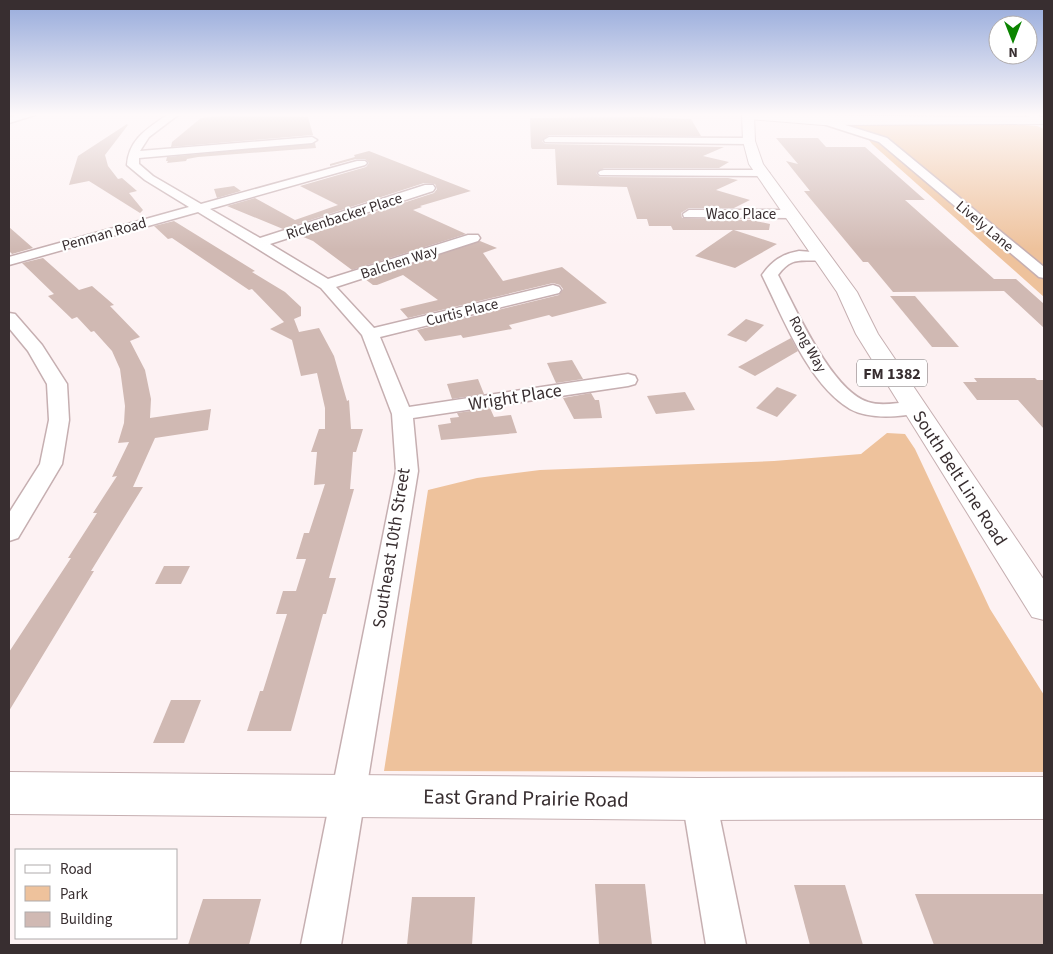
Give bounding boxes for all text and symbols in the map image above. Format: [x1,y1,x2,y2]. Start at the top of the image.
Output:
north arrow [988,15,1038,65]
text: N [1008,42,1018,62]
street label: Rickenbacker Place [283,188,405,245]
street label: Lively Lane [951,196,1018,257]
street label: Waco Place [706,204,776,225]
street label: Penman Road [59,212,149,257]
street label: Balchen Way [358,240,440,285]
street label: Curtis Place [424,293,500,332]
street label: Rong Way [783,312,832,376]
road number: FM 1382 [857,359,927,386]
street label: Wright Place [467,378,564,417]
street label: South Belt Line Road [906,406,1013,551]
street label: Southeast 10th Street [366,466,417,630]
street label: East Grand Prairie Road [423,781,629,815]
legend [15,849,178,939]
text: Road [60,859,92,880]
text: Park [60,884,89,905]
text: Building [60,909,113,930]

